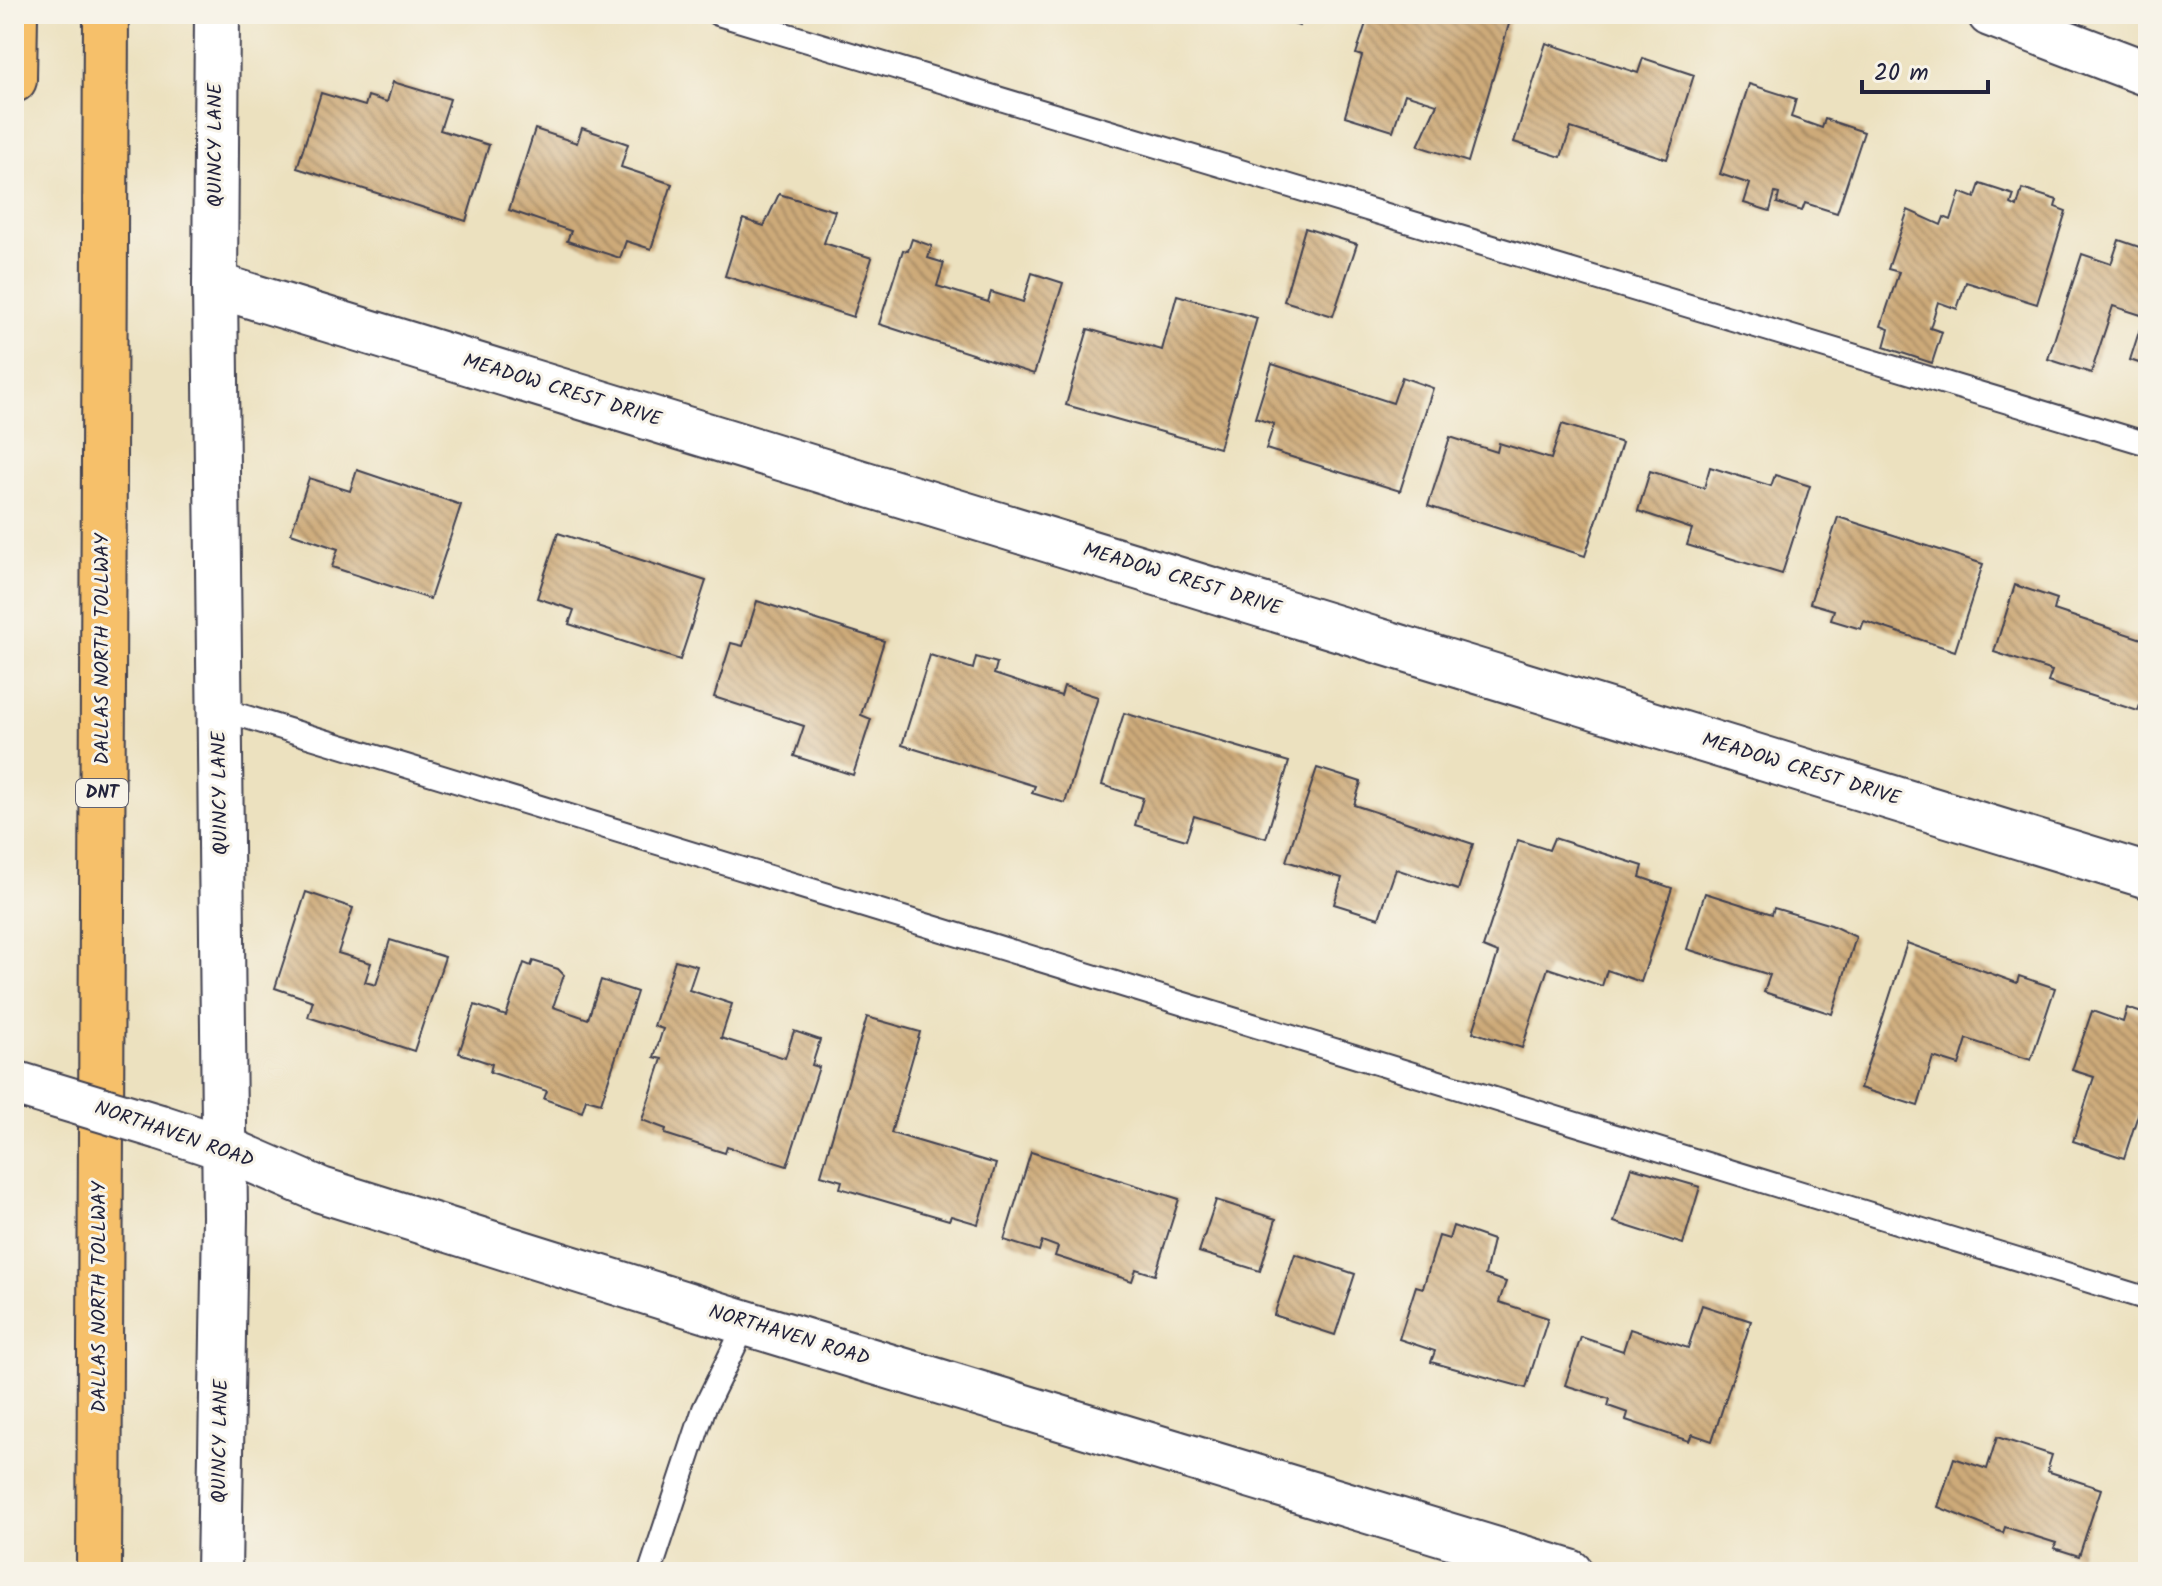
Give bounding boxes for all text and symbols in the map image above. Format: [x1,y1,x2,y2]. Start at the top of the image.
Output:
scale bar [1862,44,1988,94]
text: 20 m [1874,54,1929,93]
street label: QUINCY LANE [200,82,232,207]
street label: MEADOW CREST DRIVE [459,346,667,437]
street label: DALLAS NORTH TOLLWAY [87,532,119,765]
street label: MEADOW CREST DRIVE [1079,535,1287,626]
street label: MEADOW CREST DRIVE [1698,725,1906,816]
street label: QUINCY LANE [204,729,238,855]
road number: DNT [76,779,128,807]
street label: NORTHAVEN ROAD [90,1093,258,1177]
street label: DALLAS NORTH TOLLWAY [84,1180,116,1413]
street label: NORTHAVEN ROAD [705,1296,873,1376]
street label: QUINCY LANE [204,1377,238,1503]

